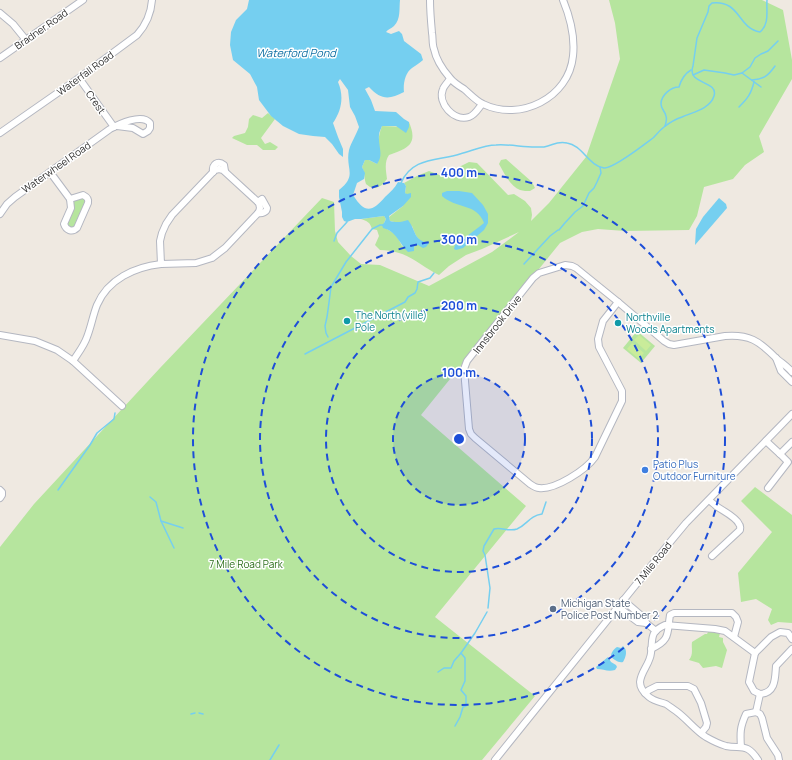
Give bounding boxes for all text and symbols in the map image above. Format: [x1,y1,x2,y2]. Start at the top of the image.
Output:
street label: Bradner Road [12,5,70,53]
water label: Waterford Pond [256,45,337,60]
street label: Waterfall Road [54,48,116,98]
street label: Crest [83,87,109,117]
street label: Waterwheel Road [19,138,93,196]
text: 400 m [441,164,477,181]
text: 300 m [441,231,477,248]
street label: Innsbrook Drive [470,292,524,356]
text: 200 m [441,297,477,314]
place label: The North(ville) Pole [355,308,427,334]
place label: Northville Woods Apartments [626,310,715,336]
marker: The North(ville) Pole [342,316,352,326]
marker: Northville Woods Apartments [613,318,623,328]
text: 100 m [442,364,476,381]
centre of rings [452,432,466,446]
place label: Patio Plus Outdoor Furniture [653,457,736,483]
marker: Patio Plus Outdoor Furniture [640,465,650,475]
street label: 7 Mile Road [631,538,675,587]
park label: 7 Mile Road Park [209,557,284,571]
place label: Michigan State Police Post Number 2 [561,596,659,622]
marker: Michigan State Police Post Number 2 [548,604,558,614]

